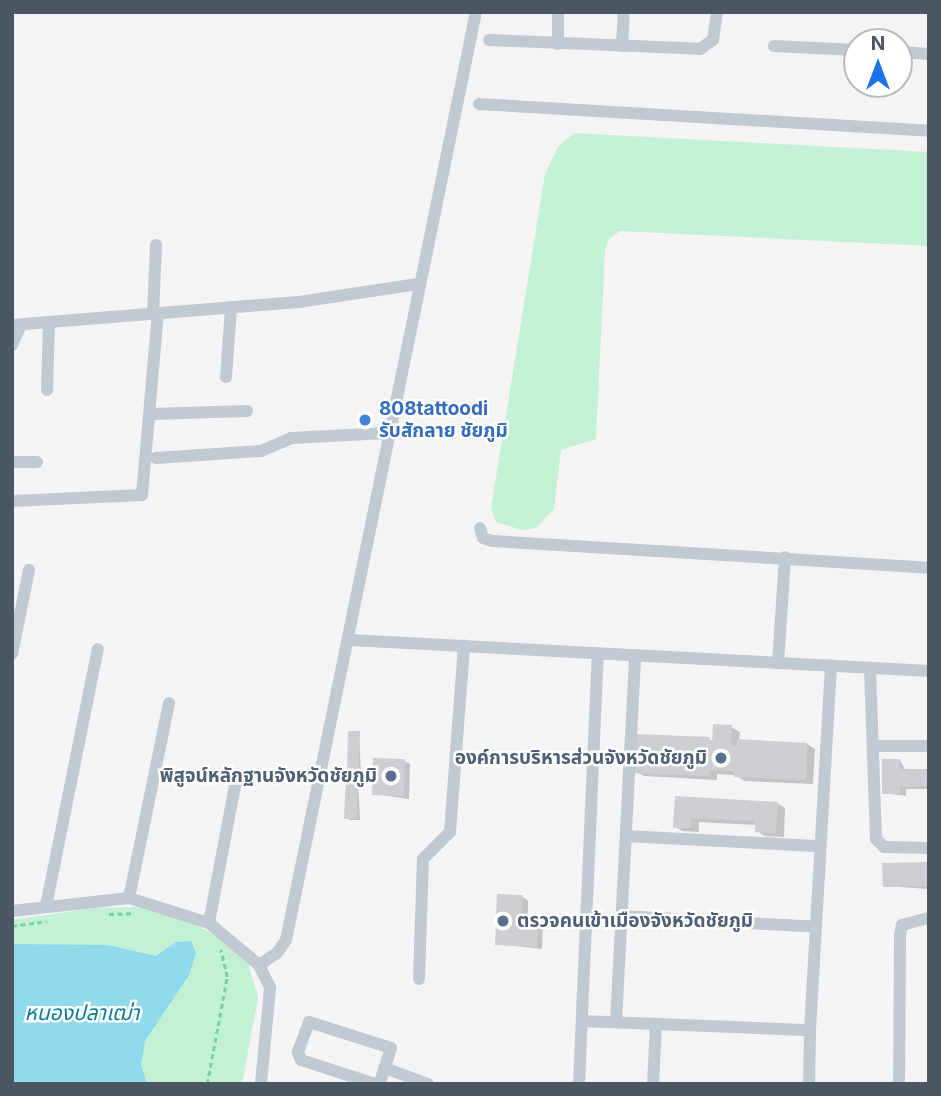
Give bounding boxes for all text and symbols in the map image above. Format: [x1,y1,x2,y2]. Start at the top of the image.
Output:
north arrow [843,28,913,98]
text: N [871,32,885,55]
place label: 808tattoodi รับสักลาย ชัยภูมิ [379,398,508,442]
marker: 808tattoodi รับสักลาย ชัยภูมิ [357,412,373,428]
place label: องค์การบริหารส่วนจังหวัดชัยภูมิ [455,747,707,769]
marker: องค์การบริหารส่วนจังหวัดชัยภูมิ [713,750,729,766]
place label: พิสูจน์หลักฐานจังหวัดชัยภูมิ [160,765,377,787]
marker: พิสูจน์หลักฐานจังหวัดชัยภูมิ [383,768,399,784]
place label: ตรวจคนเข้าเมืองจังหวัดชัยภูมิ [517,910,753,932]
marker: ตรวจคนเข้าเมืองจังหวัดชัยภูมิ [495,913,511,929]
water label: หนองปลาเฒ่า [24,1000,140,1026]

